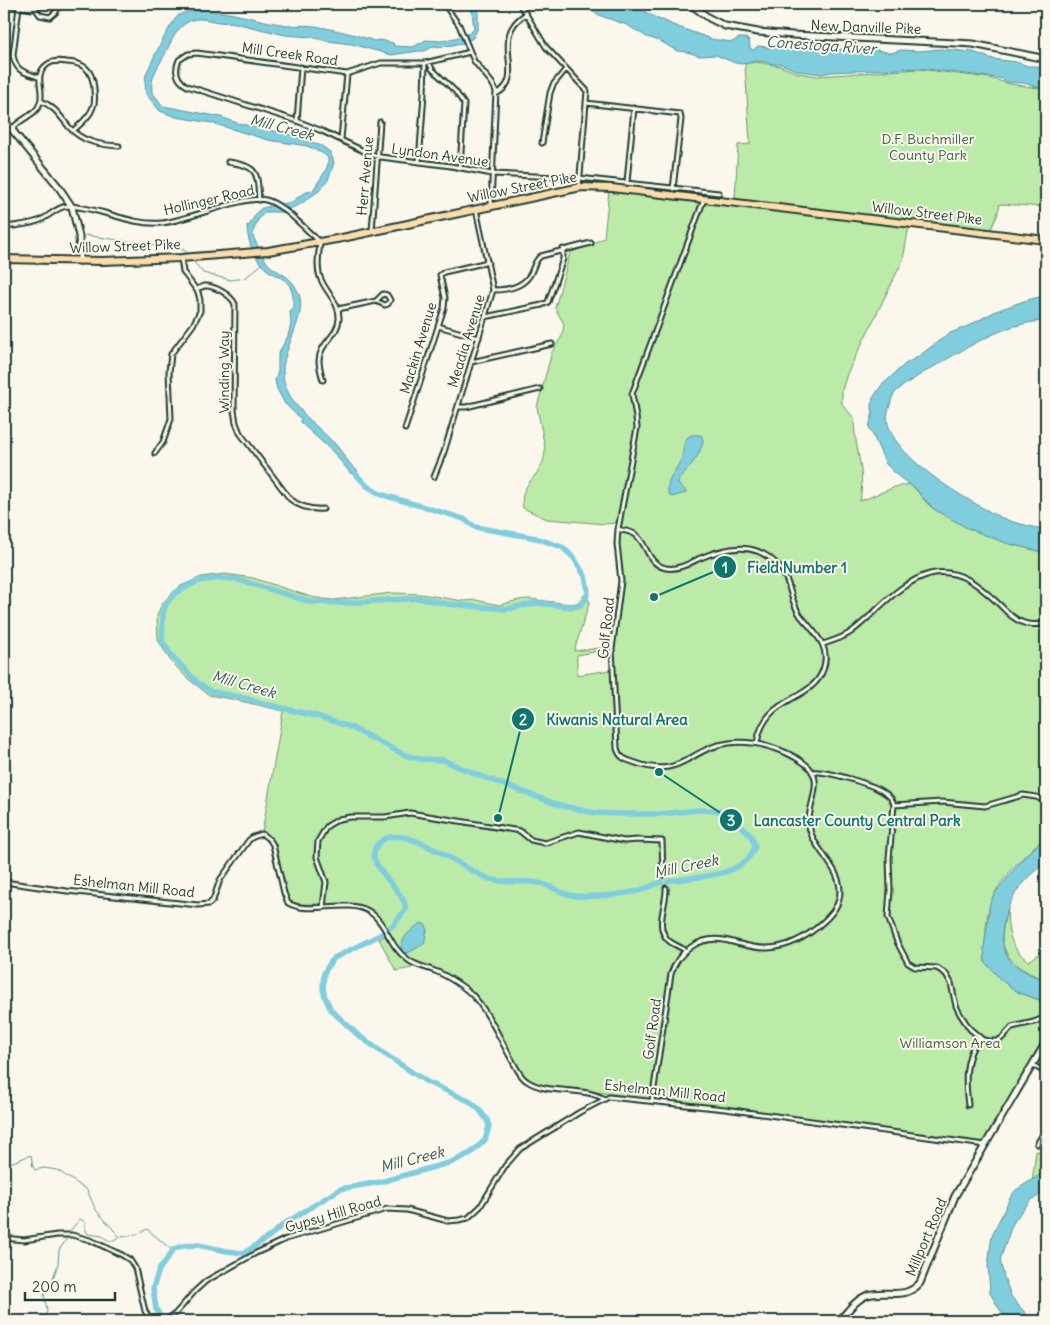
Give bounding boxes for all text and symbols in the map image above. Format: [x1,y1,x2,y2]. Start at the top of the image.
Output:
street label: New Danville Pike [810,16,922,38]
water label: Conestoga River [765,32,878,58]
street label: Mill Creek Road [241,38,339,70]
water label: Mill Creek [248,109,317,145]
park label: D.F. Buchmiller County Park [881,130,975,164]
street label: Herr Avenue [353,136,377,216]
street label: Lyndon Avenue [390,139,490,171]
street label: Willow Street Pike [466,168,578,206]
street label: Hollinger Road [162,181,256,219]
street label: Willow Street Pike [871,197,983,229]
street label: Willow Street Pike [69,235,181,257]
street label: Meadia Avenue [443,292,489,390]
street label: Mackin Avenue [396,300,440,396]
street label: Winding Way [215,331,233,413]
callout: Field Number 1 [713,552,857,582]
text: 1 [722,558,728,577]
text: Field Number 1 [747,558,847,577]
street label: Golf Road [594,596,618,660]
water label: Mill Creek [210,666,279,702]
callout: Kiwanis Natural Area [511,704,697,734]
text: 2 [519,710,527,729]
text: Kiwanis Natural Area [546,710,688,729]
callout: Lancaster County Central Park [718,805,970,835]
text: 3 [727,811,735,830]
text: Lancaster County Central Park [753,811,961,831]
water label: Mill Creek [652,850,721,882]
street label: Eshelman Mill Road [72,871,196,901]
street label: Golf Road [639,997,665,1061]
park label: Williamson Area [899,1034,1001,1052]
street label: Eshelman Mill Road [603,1076,727,1106]
water label: Mill Creek [378,1142,447,1176]
street label: Gypsy Hill Road [283,1192,383,1236]
street label: Millport Road [901,1195,951,1279]
scale bar [25,1270,115,1302]
text: 200 m [32,1277,77,1296]

